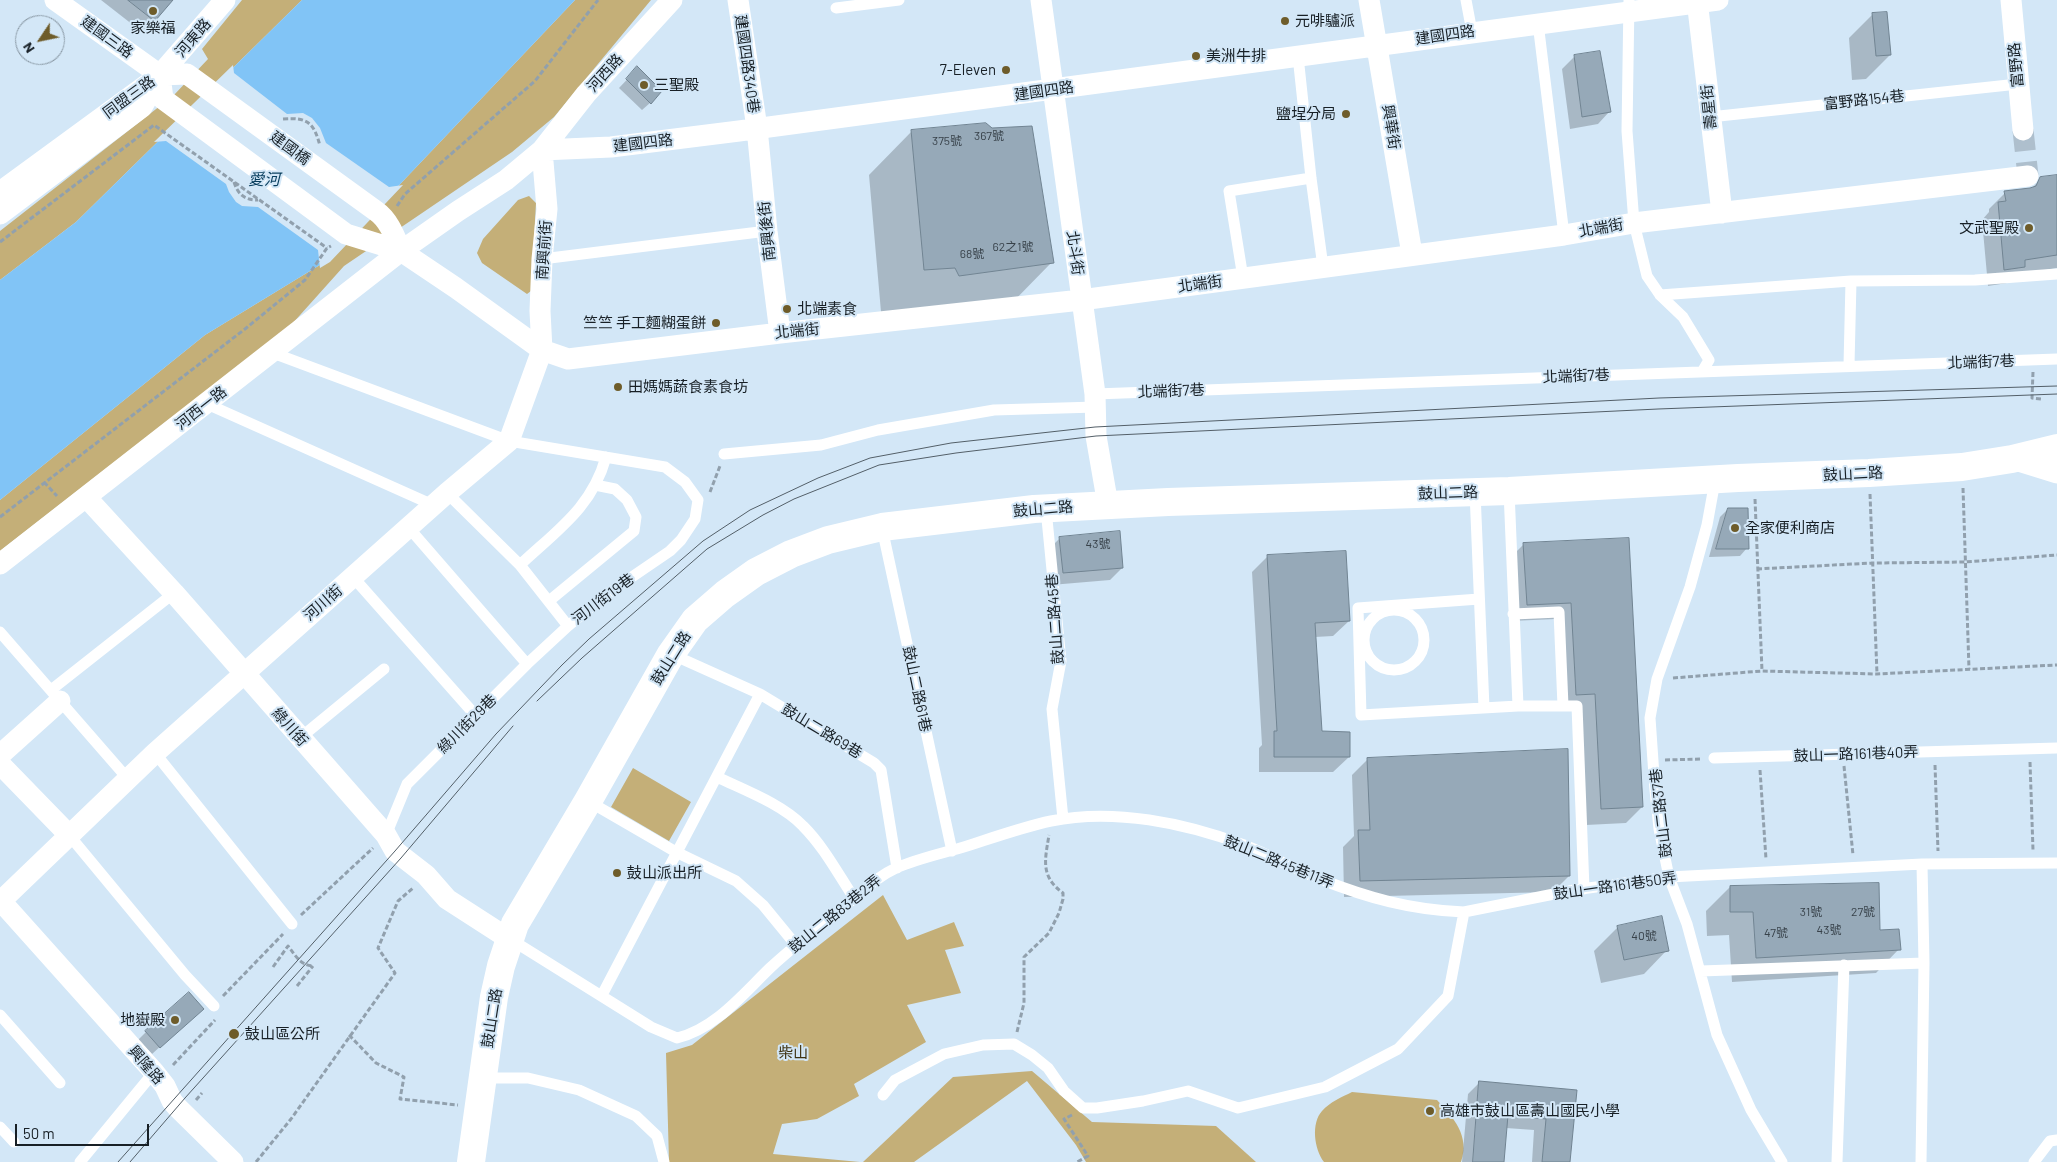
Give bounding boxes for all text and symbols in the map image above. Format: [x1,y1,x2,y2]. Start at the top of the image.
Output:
marker: 家樂福 [147,5,159,17]
street label: 建國三路 [77,12,137,62]
place label: 元啡驢派 [1295,12,1355,30]
street label: 建國四路340巷 [731,13,763,115]
north arrow [15,15,65,65]
street label: 河東路 [171,15,215,61]
marker: 元啡驢派 [1279,15,1291,27]
place label: 家樂福 [131,19,175,37]
street label: 建國四路 [1414,22,1476,48]
text: N [18,39,38,57]
street label: 富野路 [2005,42,2027,88]
place label: 美洲牛排 [1206,47,1266,65]
street label: 河西路 [583,50,627,96]
marker: 美洲牛排 [1190,50,1202,62]
place label: 7-Eleven [940,61,996,79]
marker: 7-Eleven [1000,64,1012,76]
street label: 同盟三路 [99,72,159,122]
place label: 三聖殿 [654,76,699,94]
street label: 建國四路 [1013,78,1075,104]
marker: 三聖殿 [638,79,650,91]
street label: 壽星街 [1698,84,1720,130]
street label: 富野路154巷 [1823,87,1905,113]
street label: 興華街 [1379,103,1403,151]
place label: 鹽埕分局 [1276,105,1336,123]
marker: 鹽埕分局 [1340,108,1352,120]
street label: 建國橋 [267,127,313,169]
house number: 367號 [974,129,1004,143]
street label: 建國四路 [612,130,674,156]
house number: 375號 [932,134,962,148]
water label: 愛河 [248,170,280,190]
street label: 南興後街 [755,200,779,262]
street label: 北端街 [1577,215,1625,241]
street label: 南興前街 [533,219,555,281]
place label: 文武聖殿 [1959,219,2019,237]
marker: 文武聖殿 [2023,222,2035,234]
street label: 北斗街 [1063,229,1087,277]
house number: 62之1號 [993,240,1033,254]
house number: 68號 [960,247,984,261]
street label: 北端街 [1176,272,1224,296]
place label: 北端素食 [797,300,857,318]
marker: 北端素食 [781,303,793,315]
place label: 竺竺 手工麵糊蛋餅 [583,314,706,332]
marker: 竺竺 手工麵糊蛋餅 [710,317,722,329]
street label: 北端街 [774,320,820,342]
street label: 北端街7巷 [1947,352,2015,372]
street label: 北端街7巷 [1542,366,1610,386]
place label: 田媽媽蔬食素食坊 [628,378,748,396]
marker: 田媽媽蔬食素食坊 [612,381,624,393]
street label: 北端街7巷 [1137,381,1205,401]
street label: 河西一路 [172,382,230,434]
street label: 鼓山二路 [1823,463,1883,485]
street label: 鼓山二路 [1418,483,1478,503]
street label: 鼓山二路 [1012,497,1074,521]
place label: 全家便利商店 [1745,519,1835,537]
marker: 全家便利商店 [1729,522,1741,534]
house number: 43號 [1086,537,1110,551]
street label: 河川街19巷 [568,570,638,628]
street label: 鼓山二路45巷 [1043,573,1067,665]
street label: 河川街 [300,581,346,625]
street label: 鼓山二路 [647,628,695,688]
street label: 鼓山二路61巷 [899,644,935,734]
street label: 綠川街29巷 [434,691,500,757]
street label: 鼓山二路69巷 [779,700,865,762]
street label: 綠川街 [268,704,312,750]
street label: 鼓山一路161巷40弄 [1793,743,1919,765]
street label: 鼓山二路37巷 [1647,767,1675,859]
street label: 鼓山二路45巷11弄 [1222,832,1336,892]
place label: 鼓山派出所 [627,864,702,882]
marker: 鼓山派出所 [611,867,623,879]
street label: 鼓山一路161巷50弄 [1552,868,1678,904]
street label: 鼓山二路83巷2弄 [785,871,885,957]
house number: 31號 [1800,905,1822,919]
house number: 27號 [1851,905,1875,919]
house number: 43號 [1817,923,1841,937]
house number: 47號 [1764,926,1788,940]
house number: 40號 [1631,929,1657,943]
street label: 鼓山二路 [478,987,506,1049]
place label: 地嶽殿 [120,1011,165,1029]
marker: 地嶽殿 [169,1014,181,1026]
place label: 鼓山區公所 [245,1025,320,1043]
marker: 鼓山區公所 [227,1027,241,1041]
street label: 興隆路 [124,1042,168,1088]
park label: 柴山 [778,1044,808,1062]
place label: 高雄市鼓山區壽山國民小學 [1440,1102,1620,1120]
marker: 高雄市鼓山區壽山國民小學 [1424,1105,1436,1117]
scale bar [18,1114,151,1146]
text: 50 m [23,1124,55,1142]

